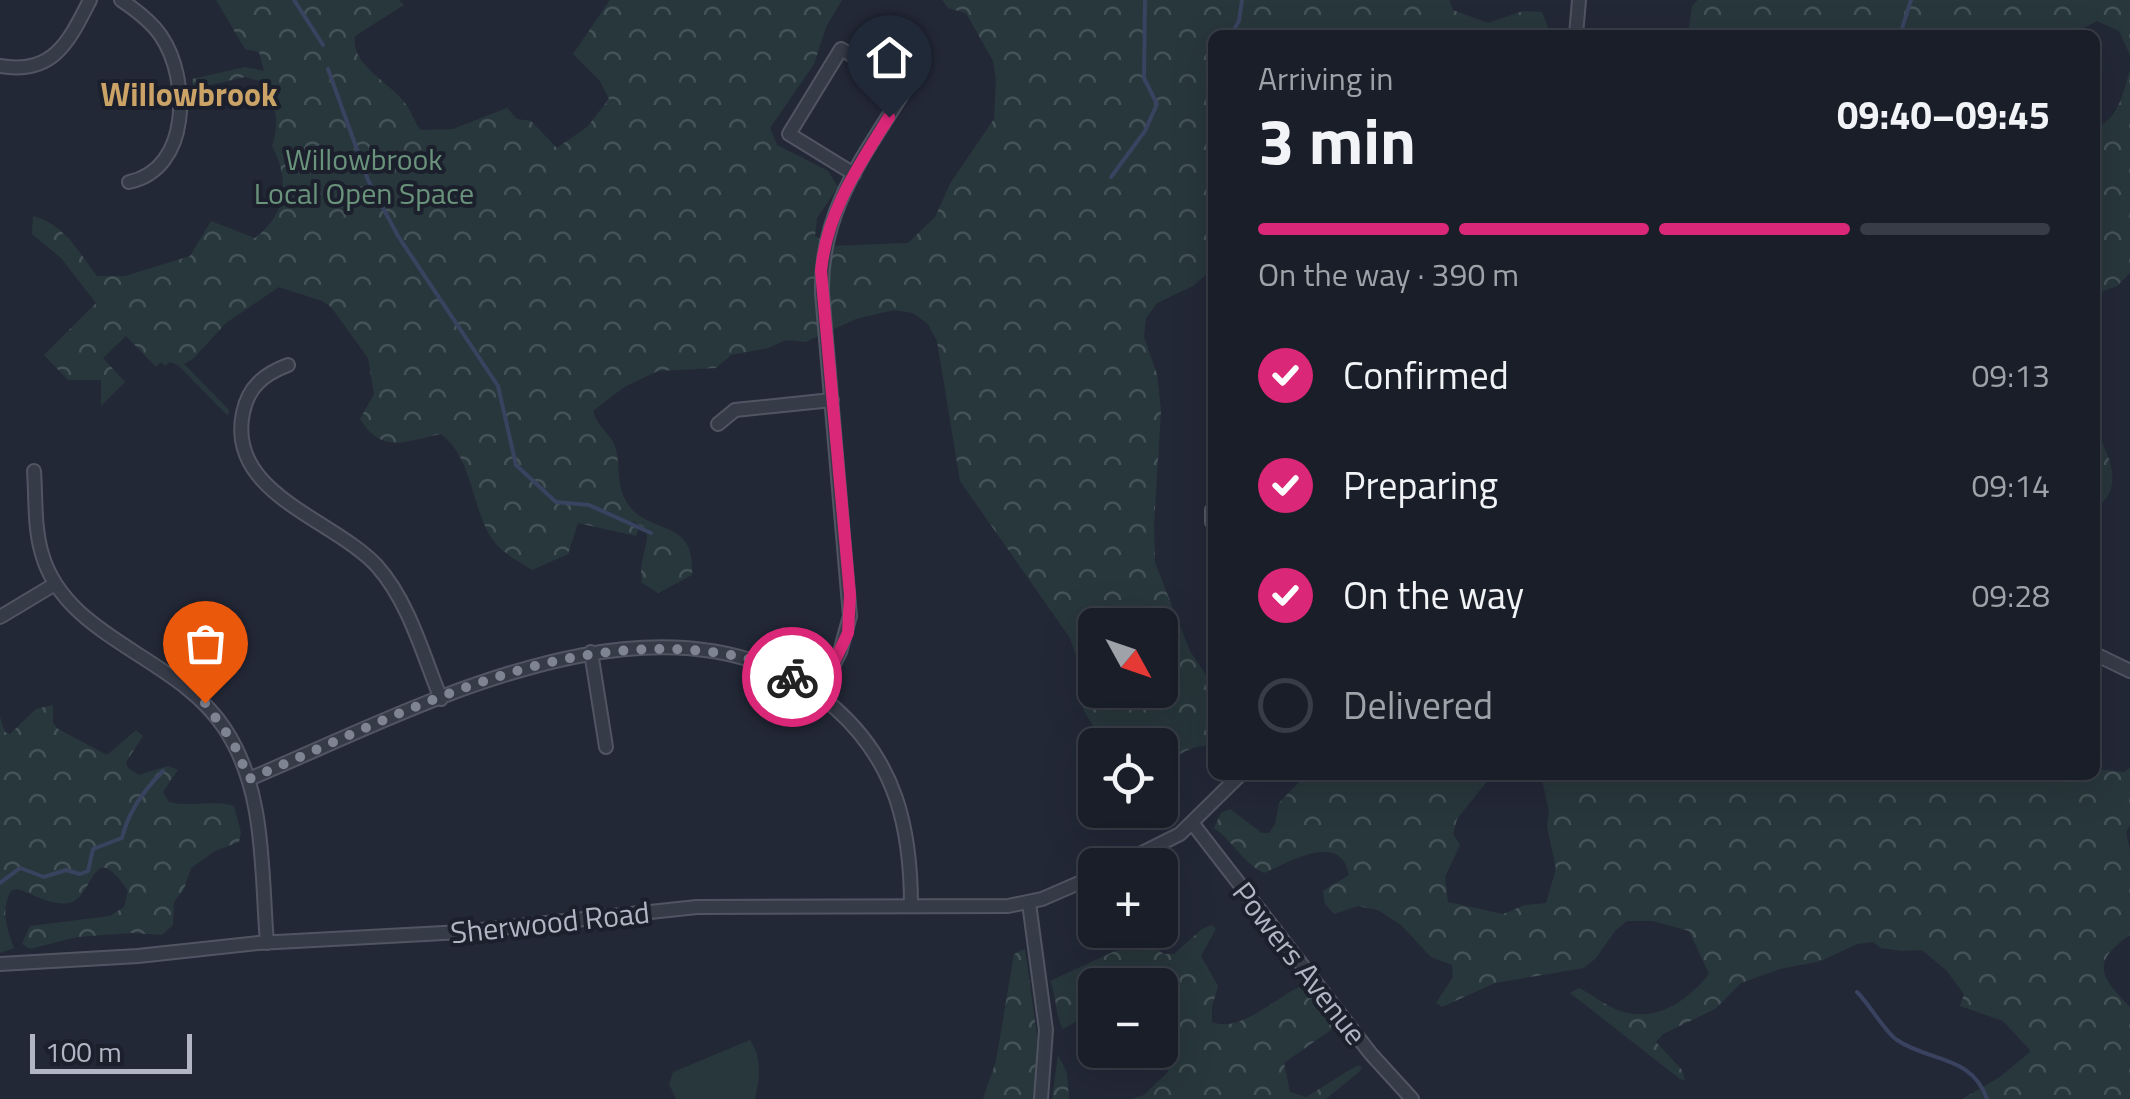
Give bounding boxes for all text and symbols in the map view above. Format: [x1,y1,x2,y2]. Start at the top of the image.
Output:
pin [847,15,932,118]
icon: home [862,30,917,85]
text: Arriving in [1258,54,1394,102]
district label: Willowbrook [101,70,278,118]
text: 09:40–09:45 [1837,86,2050,144]
text: 3 min [1258,90,1416,189]
park label: Willowbrook Local Open Space [254,136,474,216]
text: On the way · 390 m [1258,250,1519,298]
text: Confirmed [1343,346,1509,404]
icon: check [1258,348,1313,403]
text: 09:13 [1971,351,2050,399]
text: Preparing [1343,456,1498,514]
icon: check [1258,458,1313,513]
text: 09:14 [1971,461,2050,509]
text: On the way [1343,566,1524,624]
icon: check [1258,568,1313,623]
text: 09:28 [1971,571,2050,619]
pin [163,601,248,704]
north arrow [1078,608,1178,708]
map controls [1078,608,1178,1068]
icon: bag [178,616,233,671]
courier [742,627,842,727]
icon: bike [765,650,820,705]
text: Delivered [1343,676,1493,734]
button: locate [1078,728,1178,828]
button: + [1078,848,1178,948]
street label: Powers Avenue [1222,872,1378,1054]
street label: Sherwood Road [448,889,652,955]
button: − [1078,968,1178,1068]
scale bar [30,1029,192,1074]
text: 100 m [45,1030,122,1073]

